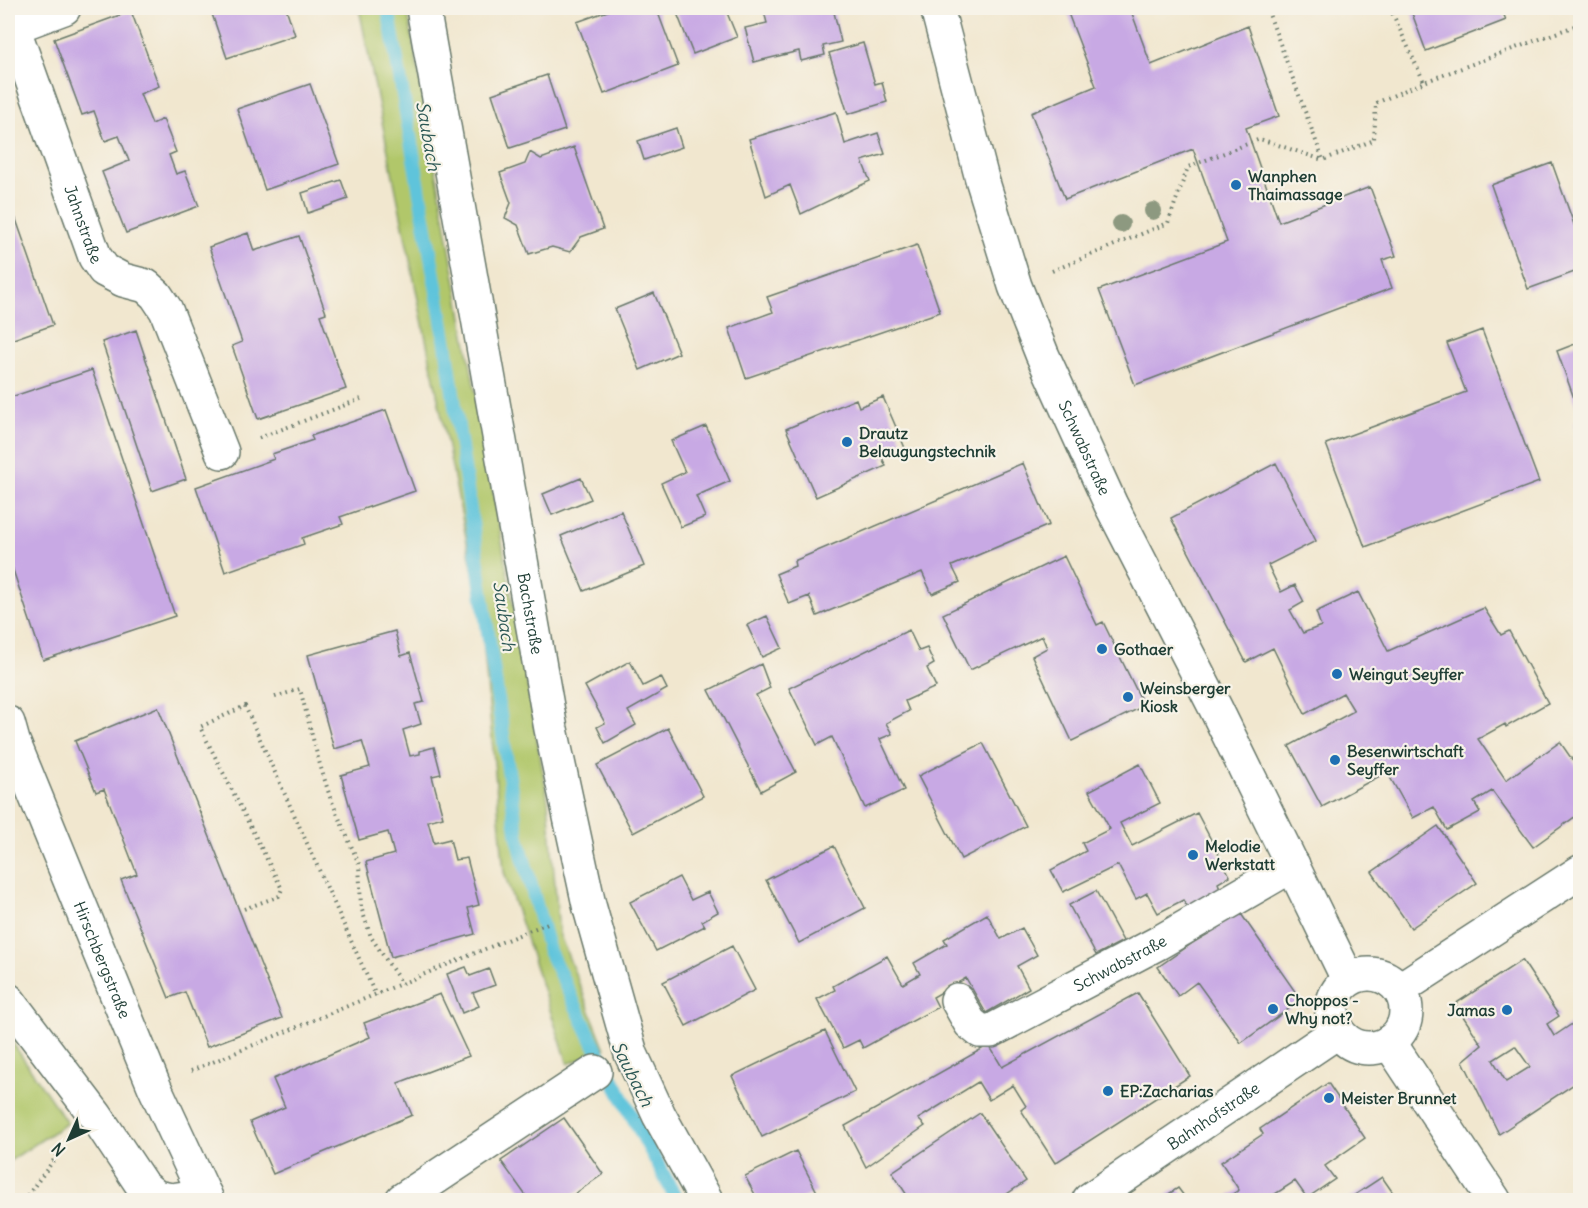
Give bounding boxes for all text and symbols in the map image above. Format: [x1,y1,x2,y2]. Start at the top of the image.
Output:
water label: Saubach [411,99,446,173]
place label: Wanphen Thaimassage [1248,166,1343,205]
marker: Wanphen Thaimassage [1229,178,1243,192]
street label: Jahnstraße [60,182,106,267]
street label: Schwabstraße [1054,397,1115,498]
place label: Drautz Belaugungstechnik [859,423,996,462]
marker: Drautz Belaugungstechnik [840,435,854,449]
street label: Bachstraße [513,571,548,656]
water label: Saubach [488,579,521,653]
place label: Gothaer [1114,639,1174,659]
marker: Gothaer [1095,642,1109,656]
place label: Weingut Seyffer [1349,664,1464,685]
marker: Weingut Seyffer [1330,667,1344,681]
place label: Weinsberger Kiosk [1140,678,1231,716]
marker: Weinsberger Kiosk [1121,690,1135,704]
place label: Besenwirtschaft Seyffer [1347,741,1464,780]
marker: Besenwirtschaft Seyffer [1328,753,1342,767]
place label: Melodie Werkstatt [1205,836,1275,874]
marker: Melodie Werkstatt [1186,848,1200,862]
street label: Hirschbergstraße [70,898,135,1021]
street label: Schwabstraße [1070,930,1170,996]
place label: Choppos - Why not? [1285,990,1359,1029]
place label: Jamas [1447,1000,1495,1020]
marker: Choppos - Why not? [1266,1002,1280,1016]
marker: Jamas [1500,1003,1514,1017]
water label: Saubach [606,1037,659,1111]
street label: Bahnhofstraße [1163,1078,1263,1154]
place label: EP:Zacharias [1120,1081,1214,1101]
marker: EP:Zacharias [1101,1084,1115,1098]
place label: Meister Brunnet [1341,1088,1457,1108]
marker: Meister Brunnet [1322,1091,1336,1105]
north arrow [39,1109,99,1169]
text: N [47,1139,69,1161]

